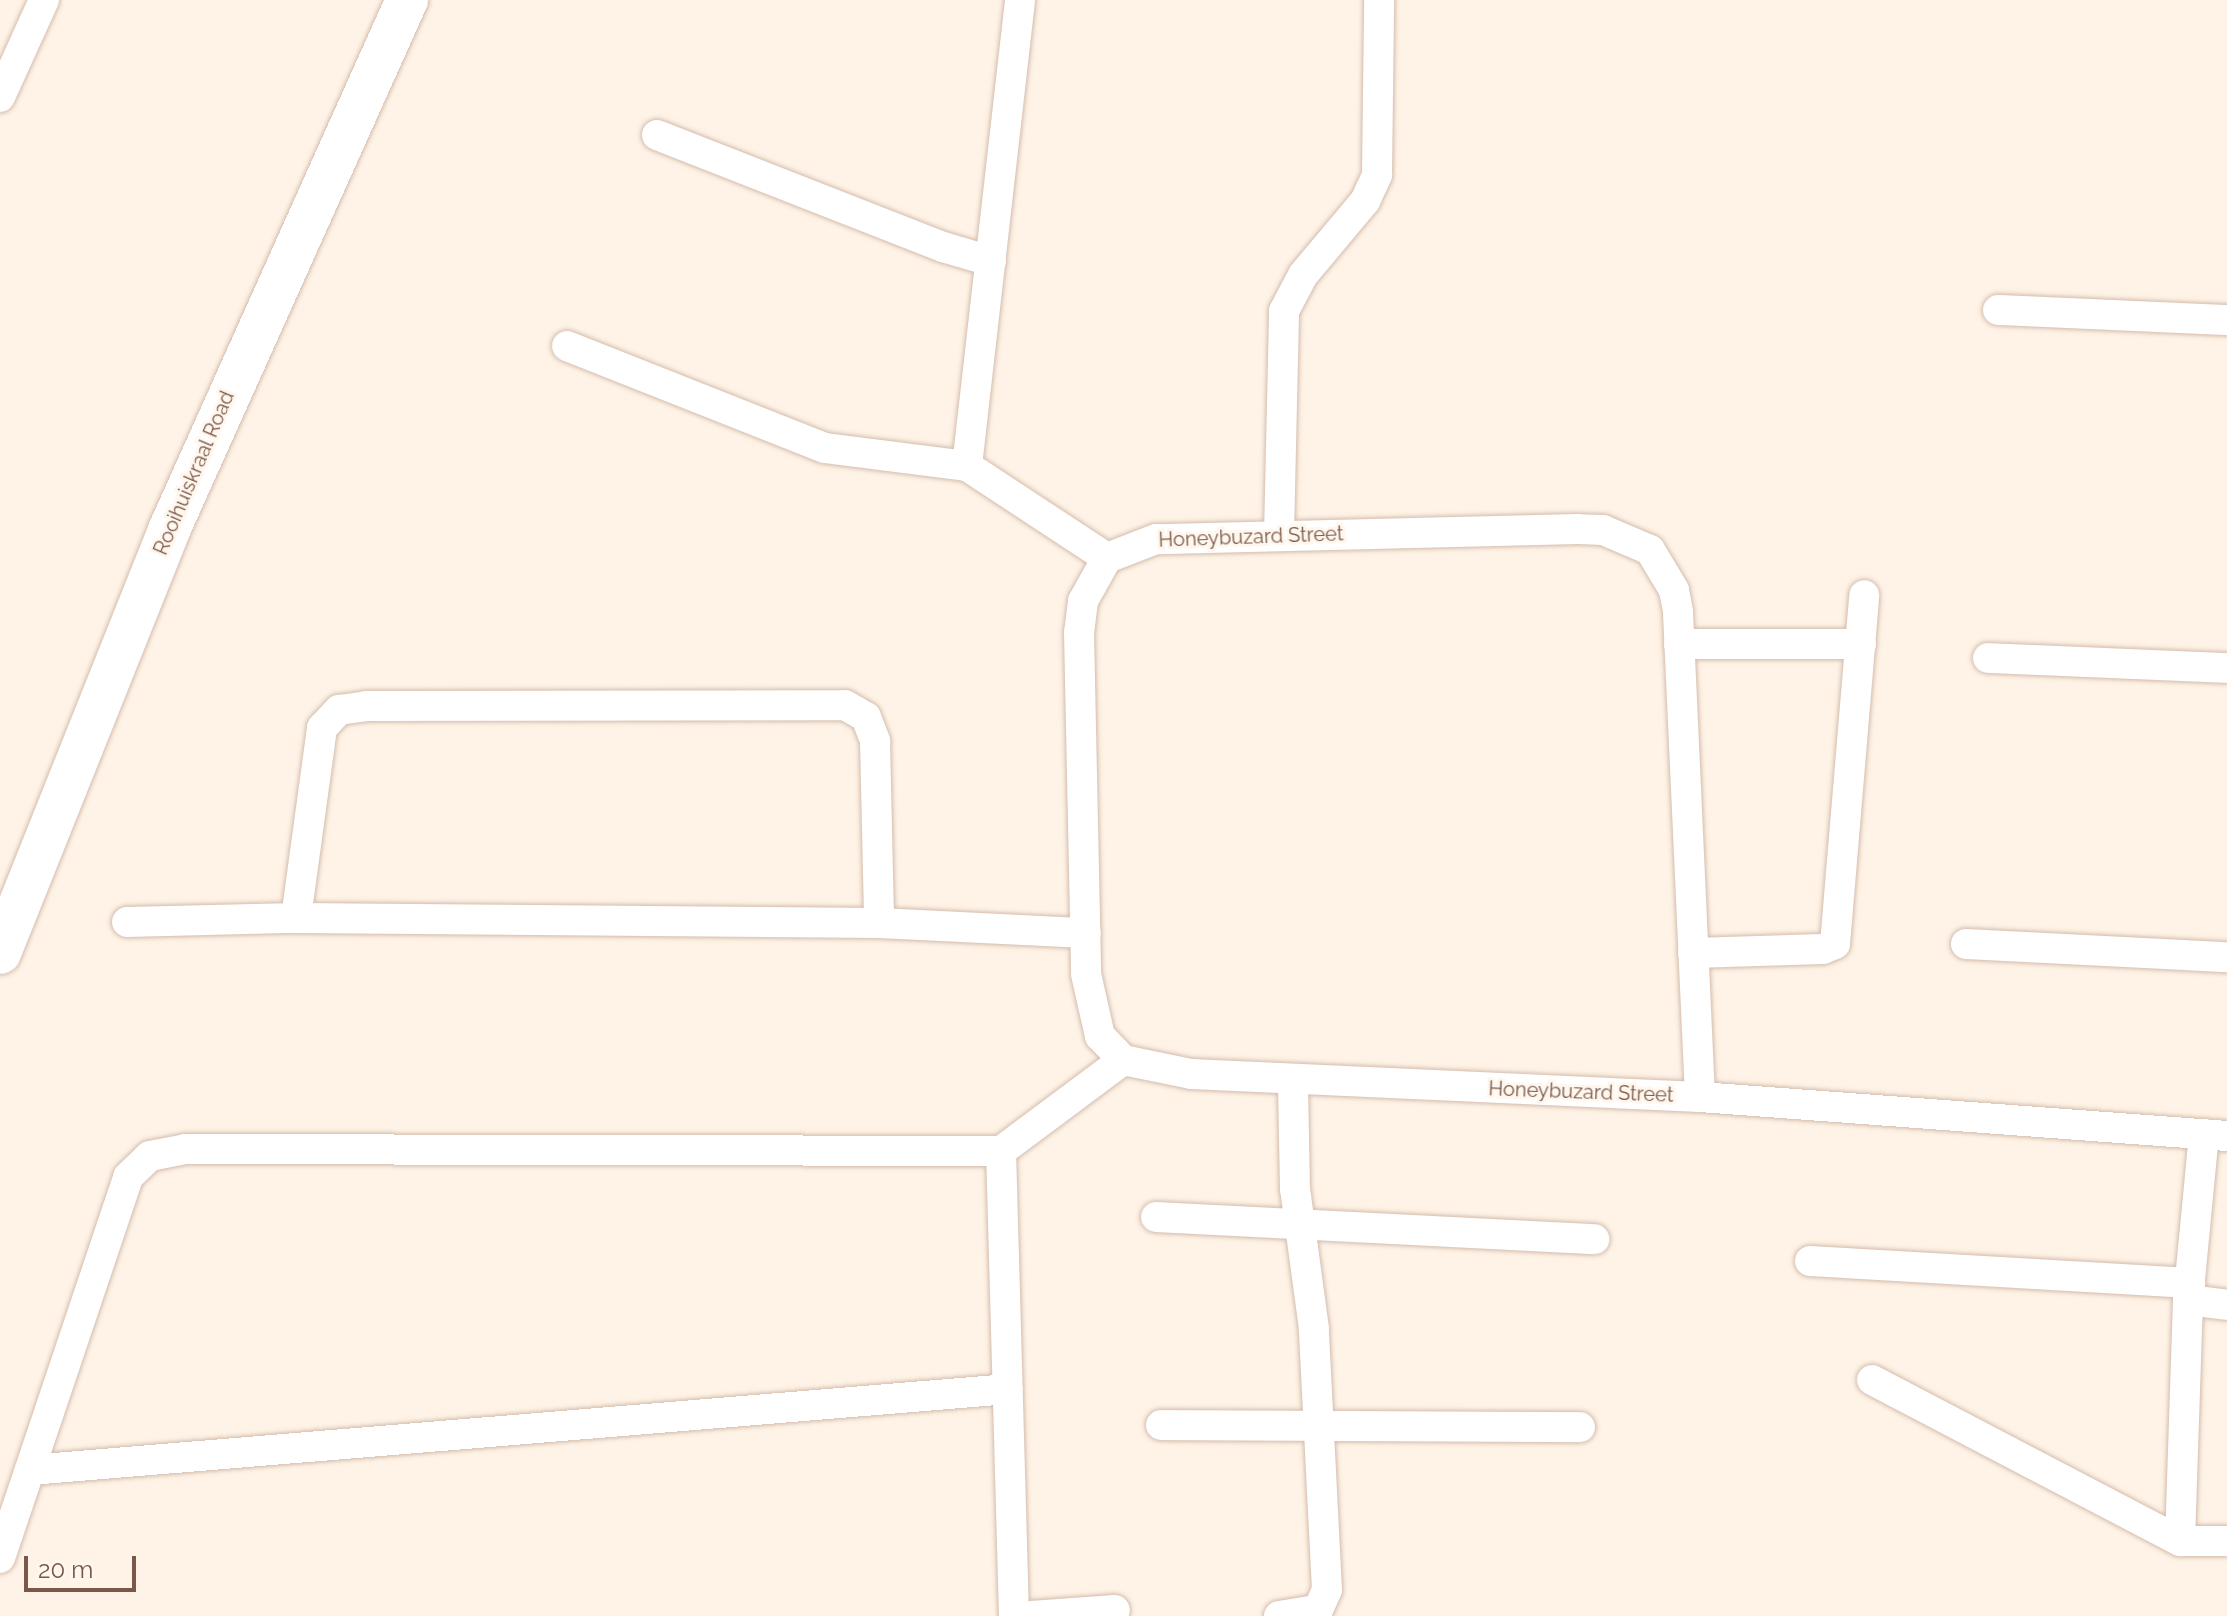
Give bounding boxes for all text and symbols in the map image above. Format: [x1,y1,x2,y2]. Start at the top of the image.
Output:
street label: Rooihuiskraal Road [149,387,239,559]
street label: Honeybuzard Street [1158,522,1344,552]
street label: Honeybuzard Street [1488,1077,1674,1107]
scale bar [28,1540,140,1590]
text: 20 m [38,1555,93,1584]

